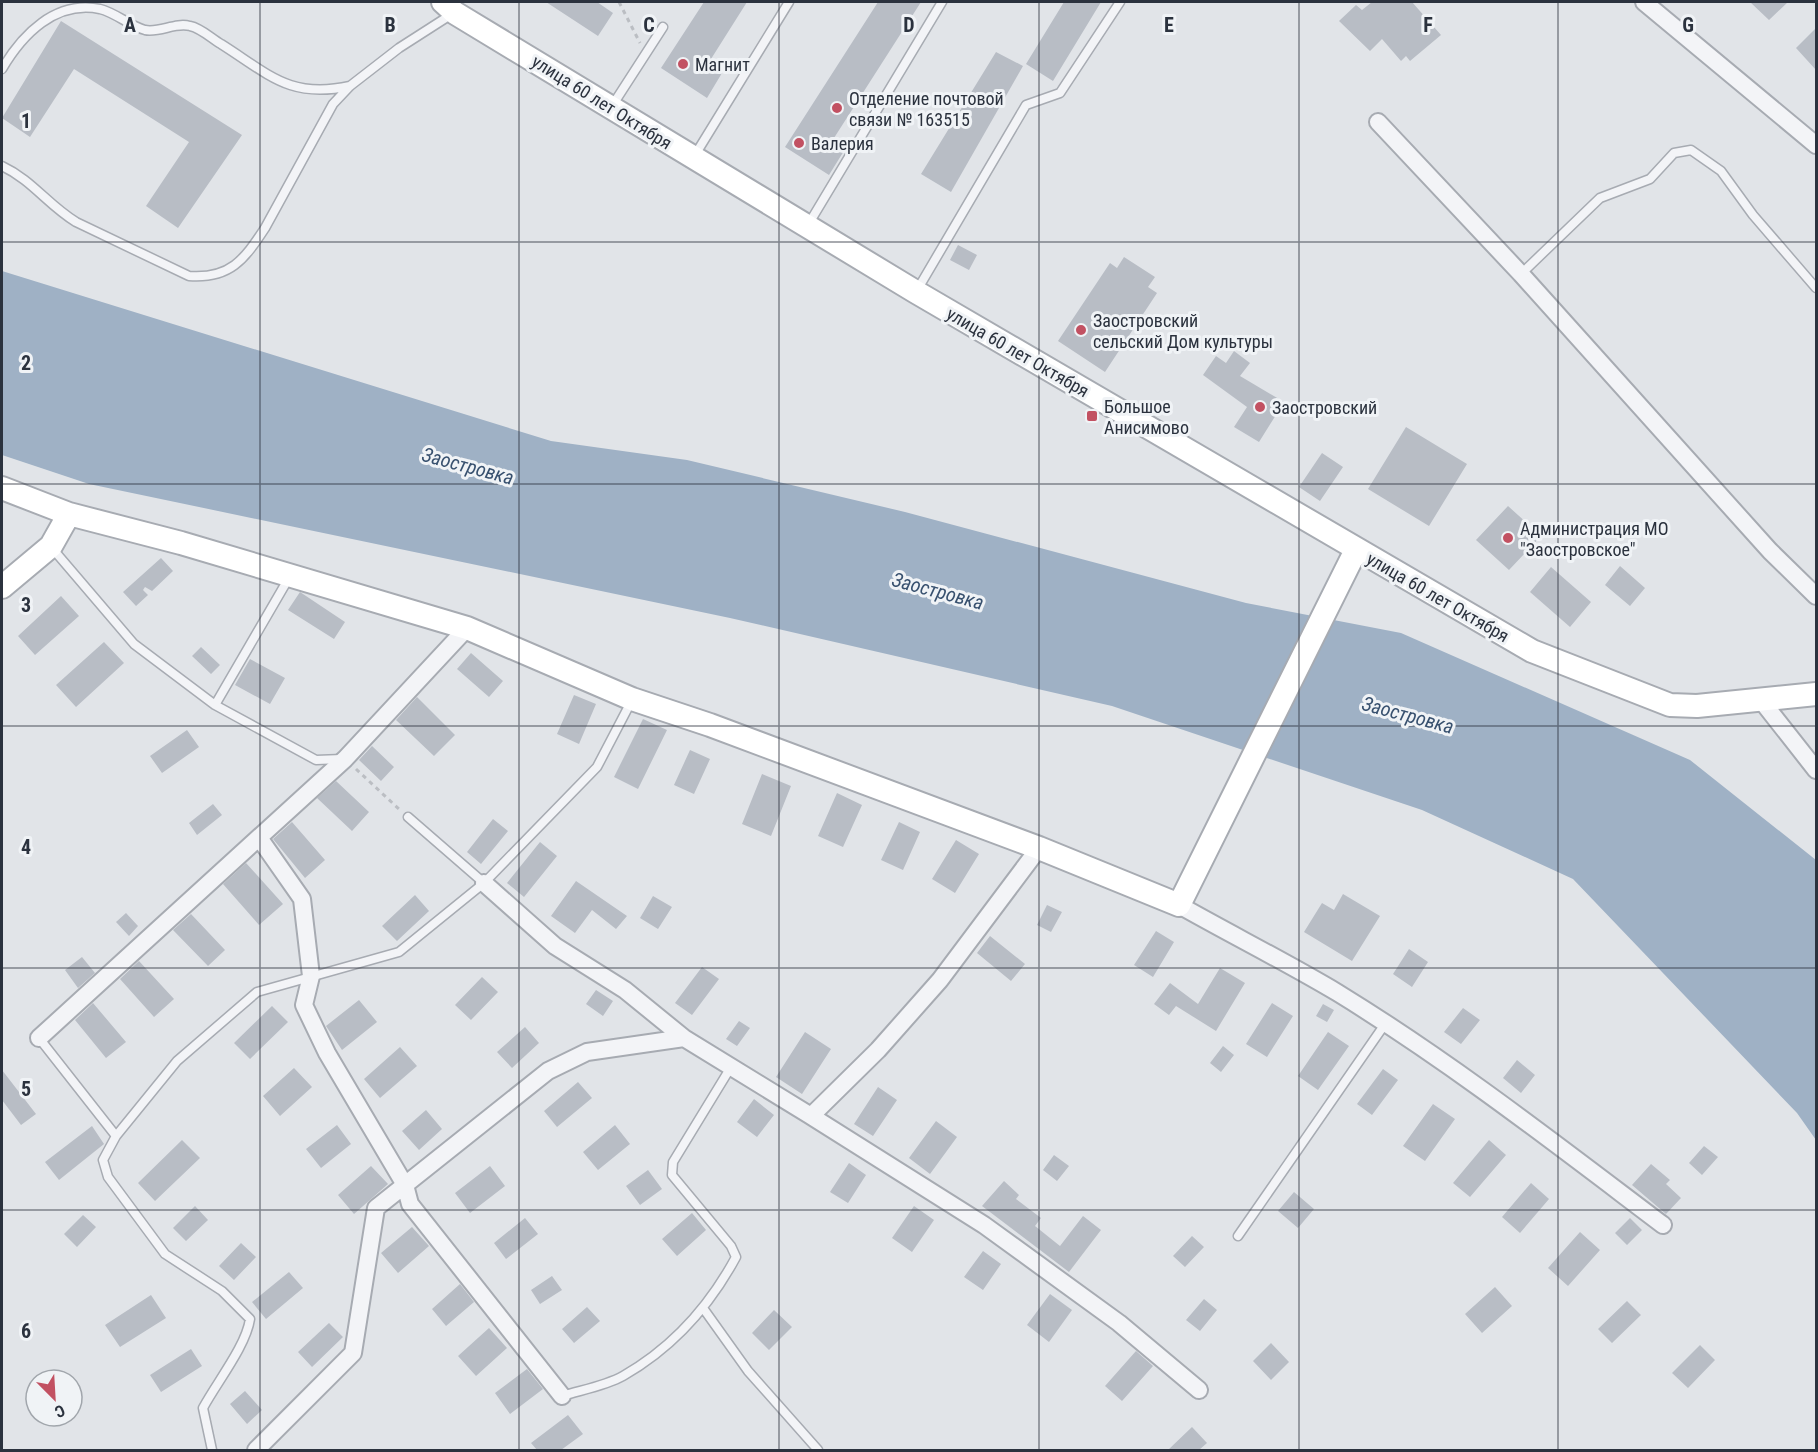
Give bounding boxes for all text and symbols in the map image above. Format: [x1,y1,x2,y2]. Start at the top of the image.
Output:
text: A [124,13,136,37]
text: B [384,13,396,37]
text: C [643,13,655,37]
text: D [903,13,915,37]
text: E [1164,13,1174,37]
text: F [1423,13,1433,37]
text: G [1682,13,1694,37]
street label: улица 60 лет Октября [528,50,676,154]
place label: Магнит [695,54,750,75]
marker: Магнит [676,57,690,71]
place label: Отделение почтовой связи № 163515 [849,88,1004,130]
marker: Отделение почтовой связи № 163515 [830,101,844,115]
text: 1 [21,109,31,133]
place label: Валерия [811,133,874,154]
marker: Валерия [792,136,806,150]
street label: улица 60 лет Октября [943,303,1093,401]
place label: Заостровский сельский Дом культуры [1093,310,1273,352]
marker: Заостровский сельский Дом культуры [1074,323,1088,337]
text: 2 [21,351,31,375]
place label: Большое Анисимово [1104,396,1189,438]
place label: Заостровский [1272,397,1377,418]
marker: Заостровский [1253,400,1267,414]
marker: Большое Анисимово [1085,409,1099,423]
water label: Заостровка [420,442,516,490]
place label: Администрация МО "Заостровское" [1520,518,1668,560]
marker: Администрация МО "Заостровское" [1501,531,1515,545]
street label: улица 60 лет Октября [1363,548,1513,646]
water label: Заостровка [890,567,986,615]
text: 3 [21,593,31,617]
water label: Заостровка [1360,691,1456,739]
text: 4 [21,835,31,859]
text: 5 [21,1077,31,1101]
text: 6 [21,1319,31,1343]
north arrow [24,1368,84,1428]
text: С [52,1401,68,1422]

